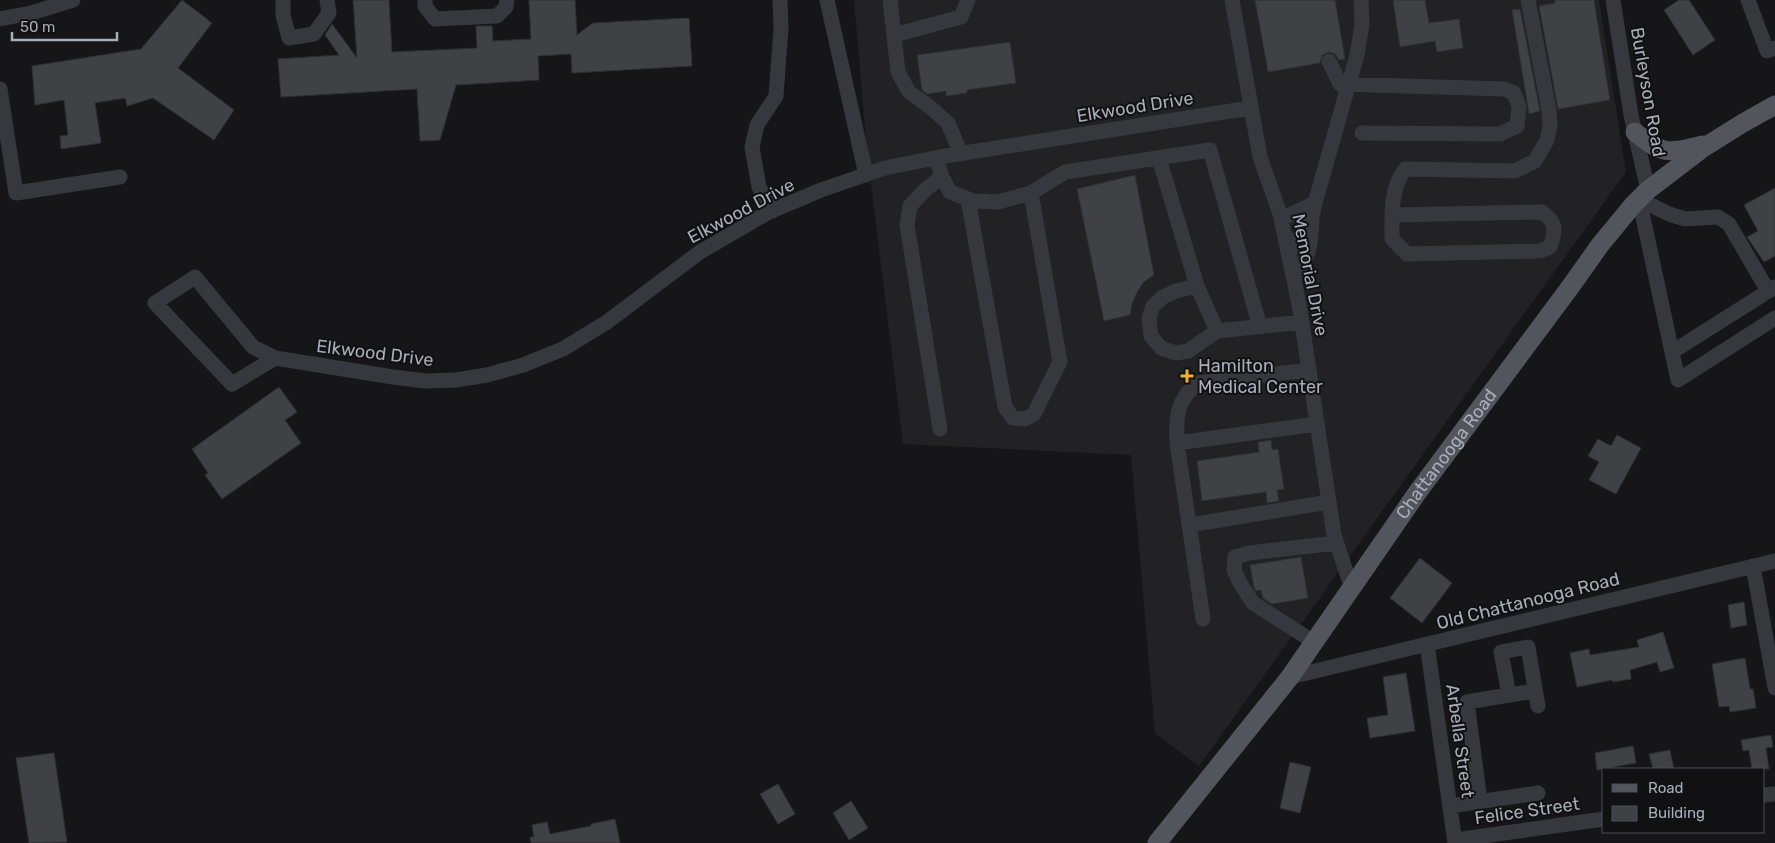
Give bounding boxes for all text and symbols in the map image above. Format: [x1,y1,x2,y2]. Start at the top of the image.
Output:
scale bar [12,10,118,42]
text: 50 m [20,18,55,36]
street label: Burleyson Road [1626,26,1670,158]
street label: Elkwood Drive [1075,87,1195,127]
street label: Elkwood Drive [684,174,798,248]
street label: Memorial Drive [1287,212,1333,338]
street label: Elkwood Drive [315,335,435,371]
place label: Hamilton Medical Center [1198,355,1323,398]
marker: Hamilton Medical Center [1180,369,1194,383]
street label: Chattanooga Road [1391,385,1502,523]
street label: Old Chattanooga Road [1434,568,1622,634]
street label: Arbella Street [1441,683,1479,799]
legend [1602,768,1765,833]
text: Road [1648,779,1684,797]
street label: Felice Street [1473,793,1581,829]
text: Building [1648,804,1705,822]

